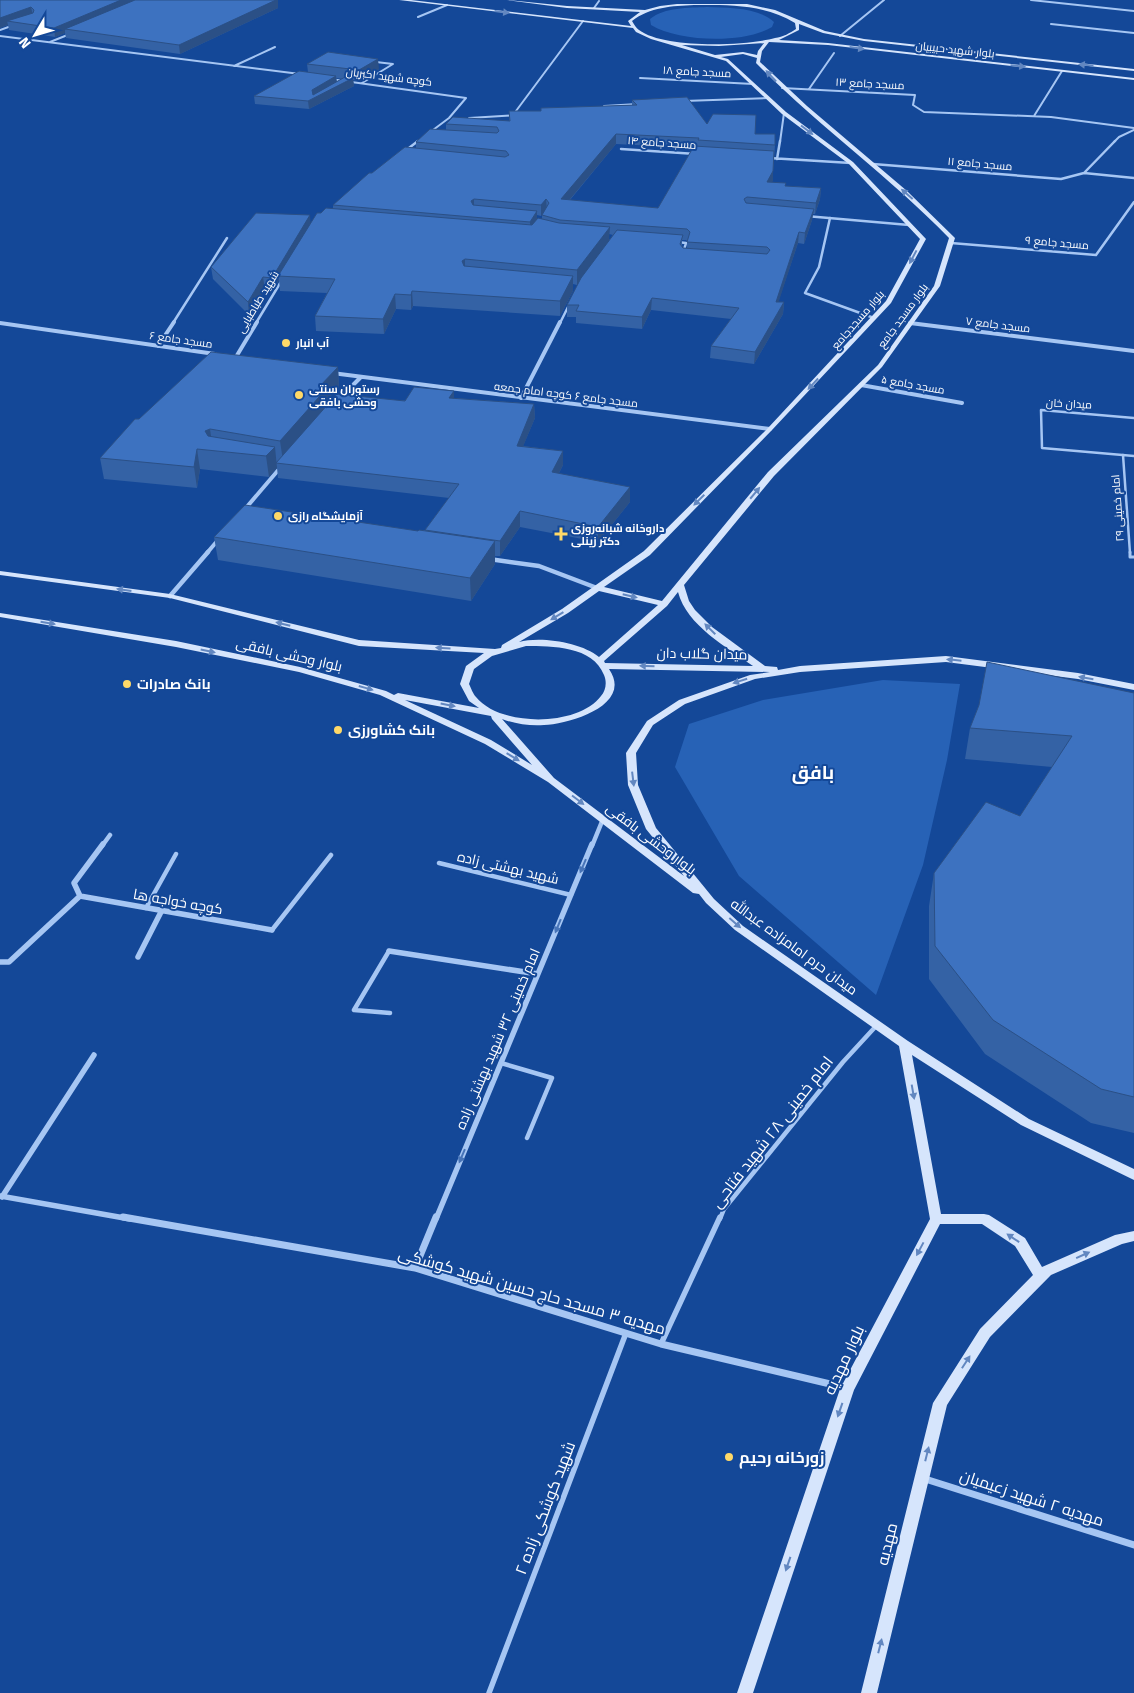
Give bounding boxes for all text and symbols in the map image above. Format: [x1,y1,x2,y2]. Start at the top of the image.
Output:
one-way arrow [494,8,510,16]
north arrow [10,10,60,60]
text: N [16,34,35,52]
street label: بلوار شهید حبیبیان [915,39,995,61]
one-way arrow [849,44,865,52]
one-way arrow [1077,61,1093,69]
one-way arrow [1010,62,1026,70]
street label: مسجد جامع ۱۸ [662,64,732,81]
street label: کوچه شهید اکبریان [345,65,433,89]
one-way arrow [765,71,777,83]
street label: مسجد جامع ۱۳ [835,76,905,93]
one-way arrow [800,125,813,136]
street label: مسجد جامع ۱۴ [627,134,697,153]
street label: مسجد جامع ۱۱ [947,155,1013,174]
one-way arrow [901,188,914,199]
street label: مسجد جامع ۹ [1024,234,1089,253]
one-way arrow [909,250,917,264]
street label: شهید طباطبایی [234,268,282,336]
street label: بلوار مسجد جامع [875,281,932,351]
street label: بلوار مسجدجامع [829,288,888,353]
street label: مسجد جامع ۷ [965,315,1031,336]
street label: مسجد جامع ۶ [149,329,213,352]
marker: آب انبار [280,337,292,349]
place label: آب انبار [295,337,330,350]
street label: مسجد جامع ۵ [880,373,946,398]
one-way arrow [807,377,819,389]
street label: مسجد جامع ۶ کوچه امام جمعه [493,380,639,411]
place label: رستوران سنتی وحشی بافقی [309,383,380,410]
marker: رستوران سنتی وحشی بافقی [293,389,305,401]
street label: میدان خان [1046,396,1092,412]
street label: امام خمینی ۲۹ [1109,474,1128,542]
one-way arrow [750,486,761,499]
one-way arrow [694,494,706,506]
marker: آزمایشگاه رازی [272,510,284,522]
place label: آزمایشگاه رازی [288,510,364,523]
place label: داروخانه شبانه‌روزی دکتر زینلی [571,522,664,548]
marker: داروخانه شبانه‌روزی دکتر زینلی [555,528,567,540]
one-way arrow [116,586,132,594]
one-way arrow [623,592,638,600]
one-way arrow [550,611,563,620]
one-way arrow [40,619,56,627]
one-way arrow [276,620,291,628]
one-way arrow [704,623,716,635]
street label: بلوار وحشی بافقی [234,635,344,675]
one-way arrow [435,643,451,651]
street label: میدان گلاب دان [656,645,748,663]
one-way arrow [201,647,217,655]
one-way arrow [945,656,961,664]
one-way arrow [638,662,654,670]
one-way arrow [1078,673,1094,681]
place label: بانک صادرات [137,676,211,693]
one-way arrow [733,677,748,685]
marker: بانک صادرات [121,678,133,690]
one-way arrow [359,685,374,693]
one-way arrow [440,702,456,710]
place label: بانک کشاورزی [348,722,435,739]
marker: بانک کشاورزی [332,724,344,736]
one-way arrow [506,752,519,762]
district label: بافق [792,761,834,784]
one-way arrow [629,772,637,788]
one-way arrow [571,795,584,806]
street label: بلوار وحشی بافقی [603,800,699,878]
street label: شهید بهشتی زاده [456,848,560,888]
one-way arrow [579,859,587,873]
street label: کوچه خواجه ها [132,886,224,919]
street label: میدان حرم امامزاده عبدالله [727,894,861,1000]
one-way arrow [728,918,741,929]
one-way arrow [554,919,562,933]
street label: امام خمینی ۳۲ شهید بهشتی زاده [452,946,545,1133]
street label: امام خمینی ۲۸ شهید فتاحی [707,1052,839,1213]
one-way arrow [910,1084,918,1100]
one-way arrow [458,1149,466,1164]
one-way arrow [1007,1233,1020,1242]
one-way arrow [916,1242,925,1255]
street label: مهدیه ۳ مسجد حاج حسین شهید کوشکی [396,1244,668,1340]
one-way arrow [1076,1250,1090,1258]
street label: بلوار مهدیه [820,1322,869,1398]
one-way arrow [962,1356,971,1369]
one-way arrow [836,1402,844,1417]
street label: شهید کوشکی زاده ۲ [511,1439,580,1578]
one-way arrow [923,1446,931,1461]
place label: زورخانه رحیم [739,1448,824,1469]
marker: زورخانه رحیم [723,1451,735,1463]
street label: مهدیه ۲ شهید زعیمیان [957,1466,1106,1531]
street label: مهدیه [873,1521,902,1567]
one-way arrow [784,1556,792,1571]
one-way arrow [876,1638,884,1653]

